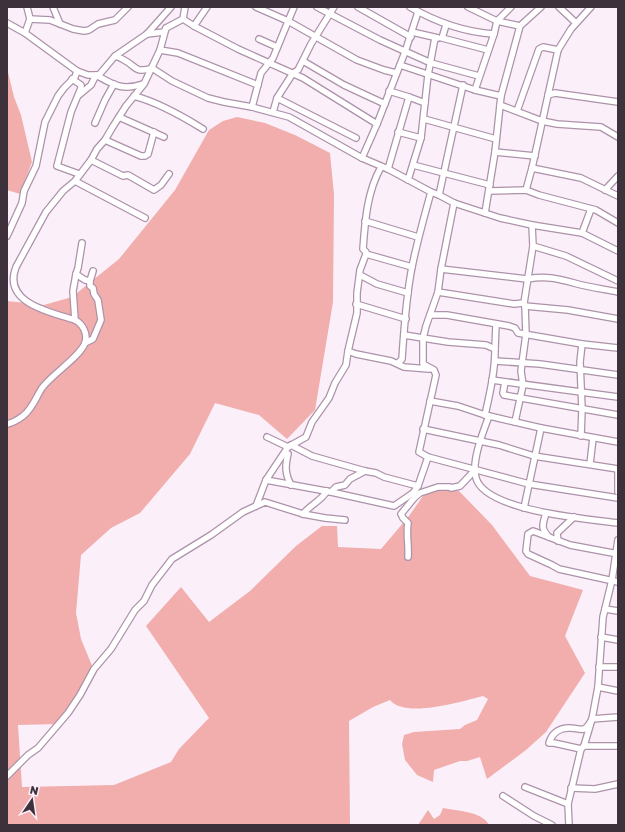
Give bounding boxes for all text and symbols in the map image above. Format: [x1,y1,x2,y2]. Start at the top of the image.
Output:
north arrow [12,780,52,820]
text: N [29,782,40,797]

